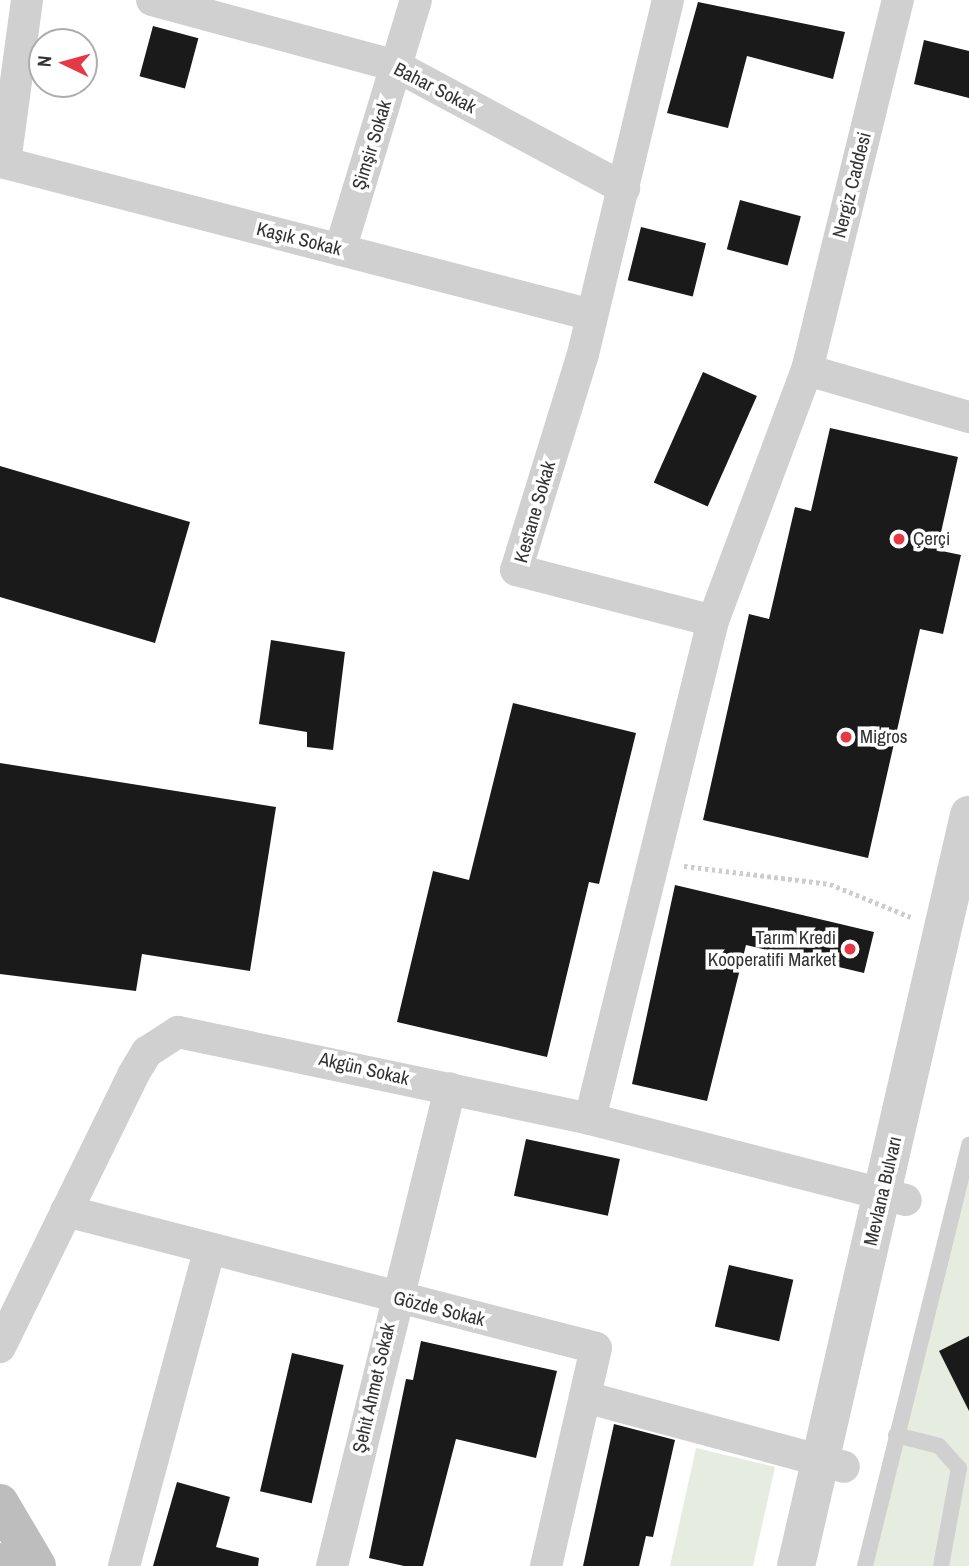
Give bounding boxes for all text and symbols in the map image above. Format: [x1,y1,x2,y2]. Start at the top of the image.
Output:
north arrow [28,28,98,98]
text: N [31,55,58,68]
street label: Bahar Sokak [390,58,480,118]
street label: Şimşir Sokak [348,97,396,193]
street label: Nergiz Caddesi [828,130,876,240]
street label: Kaşık Sokak [254,217,344,261]
street label: Kestane Sokak [510,458,560,566]
place label: Çerçi [913,528,950,550]
marker: Çerçi [891,531,907,547]
place label: Migros [860,726,908,748]
marker: Migros [838,729,854,745]
place label: Tarım Kredi Kooperatifi Market [708,927,836,971]
marker: Tarım Kredi Kooperatifi Market [842,941,858,957]
street label: Akgün Sokak [317,1048,411,1090]
street label: Mevlana Bulvarı [859,1134,907,1248]
street label: Gözde Sokak [391,1287,487,1331]
street label: Şehit Ahmet Sokak [348,1320,400,1456]

